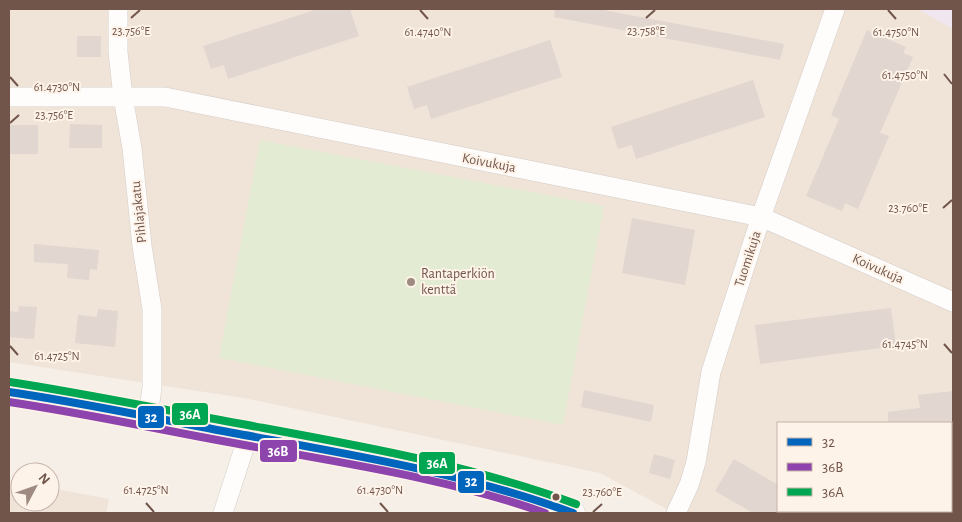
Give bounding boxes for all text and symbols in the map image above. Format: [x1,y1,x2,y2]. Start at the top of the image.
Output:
text: 23.756°E [112,25,150,37]
text: 23.758°E [627,25,665,37]
text: 61.4740°N [404,26,452,38]
text: 61.4750°N [873,26,919,38]
text: 61.4750°N [882,69,928,81]
text: 61.4730°N [34,81,80,93]
text: 23.756°E [35,109,73,121]
street label: Koivukuja [461,151,518,175]
street label: Pihlajakatu [129,180,149,244]
text: 23.760°E [888,202,928,214]
street label: Tuomikuja [732,229,764,289]
street label: Koivukuja [850,252,906,287]
place label: Rantaperkiön kenttä [421,267,495,297]
marker: Rantaperkiön kenttä [405,276,417,288]
text: 61.4745°N [882,338,928,350]
text: 61.4725°N [34,350,80,362]
line badge: 36A [171,402,209,426]
line badge: 32 [137,405,165,429]
text: 36A [179,408,201,422]
text: 32 [145,411,158,425]
legend [777,422,952,512]
text: 32 [822,435,835,450]
line badge: 36B [259,439,298,463]
text: 36B [268,445,288,459]
line badge: 36A [418,451,456,475]
text: 36A [426,457,448,471]
text: 36B [822,460,843,475]
north arrow [10,462,60,512]
line badge: 32 [457,470,485,494]
text: N [36,471,53,487]
text: 32 [465,475,478,489]
text: 61.4725°N [123,484,169,496]
text: 61.4730°N [357,484,403,496]
text: 36A [822,485,844,500]
text: 23.760°E [582,486,622,498]
unlabelled marker [551,492,561,502]

